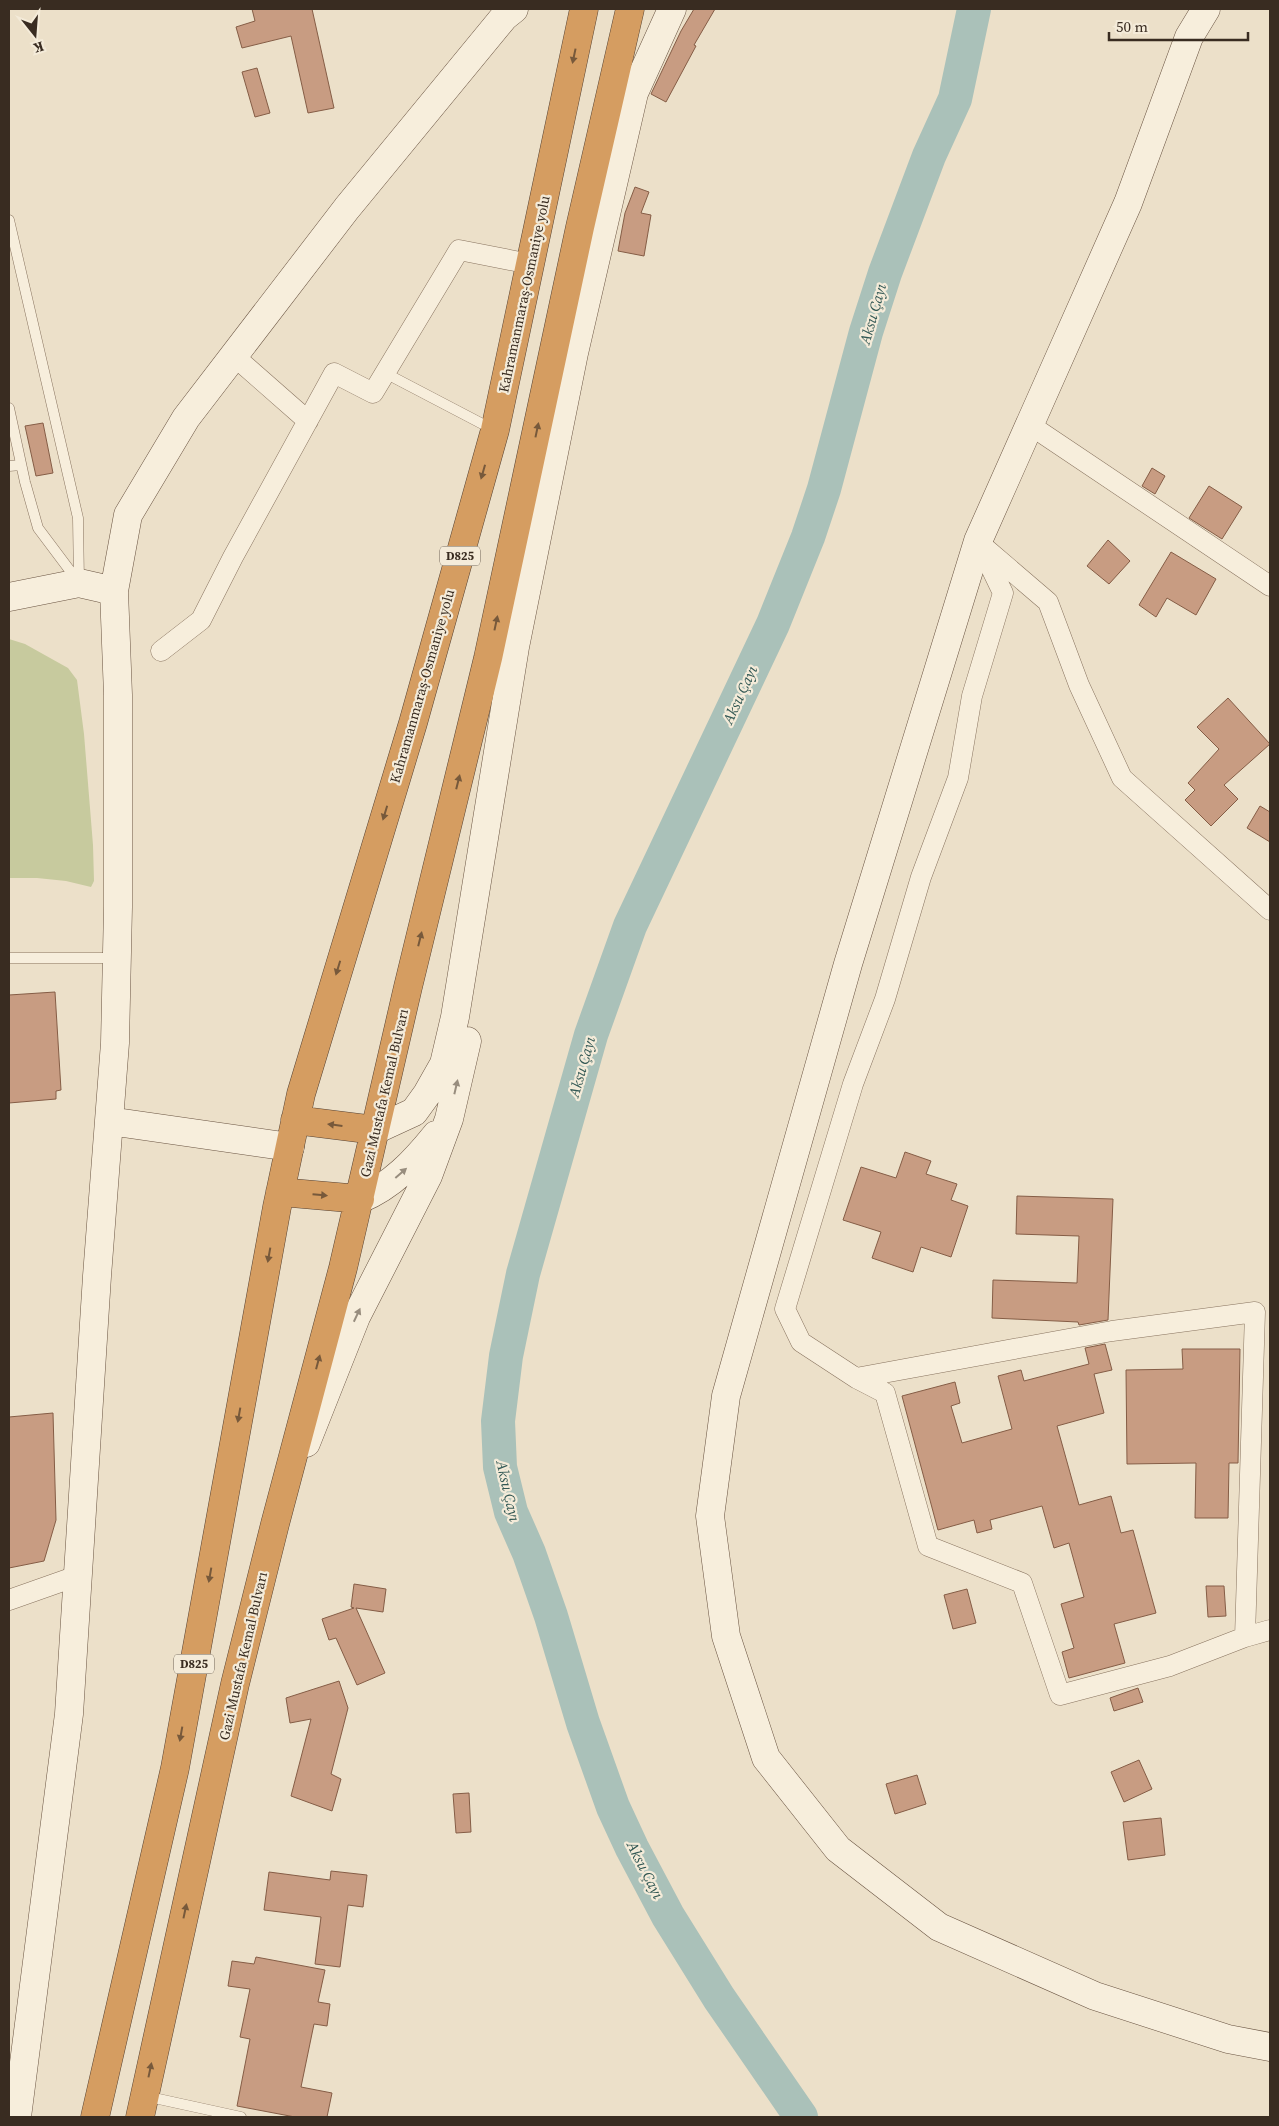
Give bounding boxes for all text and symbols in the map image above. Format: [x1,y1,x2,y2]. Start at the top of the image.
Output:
north arrow [10,10,60,60]
scale bar [1109,10,1248,42]
text: 50 m [1116,16,1148,37]
text: K [31,36,46,58]
one-way arrow [570,49,578,64]
street label: Kahramanmaraş-Osmaniye yolu [493,194,555,394]
water label: Aksu Çayı [854,281,891,348]
one-way arrow [533,423,541,438]
one-way arrow [479,464,487,479]
road number: D825 [440,546,480,566]
street label: Kahramanmaraş-Osmaniye yolu [385,587,459,785]
one-way arrow [492,615,500,631]
water label: Aksu Çayı [716,662,762,728]
one-way arrow [454,774,462,789]
one-way arrow [381,805,389,820]
one-way arrow [416,932,424,947]
one-way arrow [334,961,342,976]
street label: Gazi Mustafa Kemal Bulvarı [355,1007,413,1179]
water label: Aksu Çayı [563,1034,600,1101]
one-way arrow [452,1079,460,1094]
one-way arrow [327,1121,343,1129]
one-way arrow [394,1167,406,1179]
one-way arrow [312,1192,328,1200]
one-way arrow [264,1247,272,1263]
one-way arrow [353,1308,361,1322]
one-way arrow [314,1354,322,1369]
one-way arrow [235,1407,243,1423]
water label: Aksu Çayı [491,1457,526,1524]
one-way arrow [206,1567,214,1582]
street label: Gazi Mustafa Kemal Bulvarı [214,1570,272,1742]
road number: D825 [174,1655,214,1674]
one-way arrow [176,1727,184,1743]
water label: Aksu Çayı [622,1836,669,1903]
one-way arrow [181,1903,189,1918]
one-way arrow [146,2062,154,2077]

